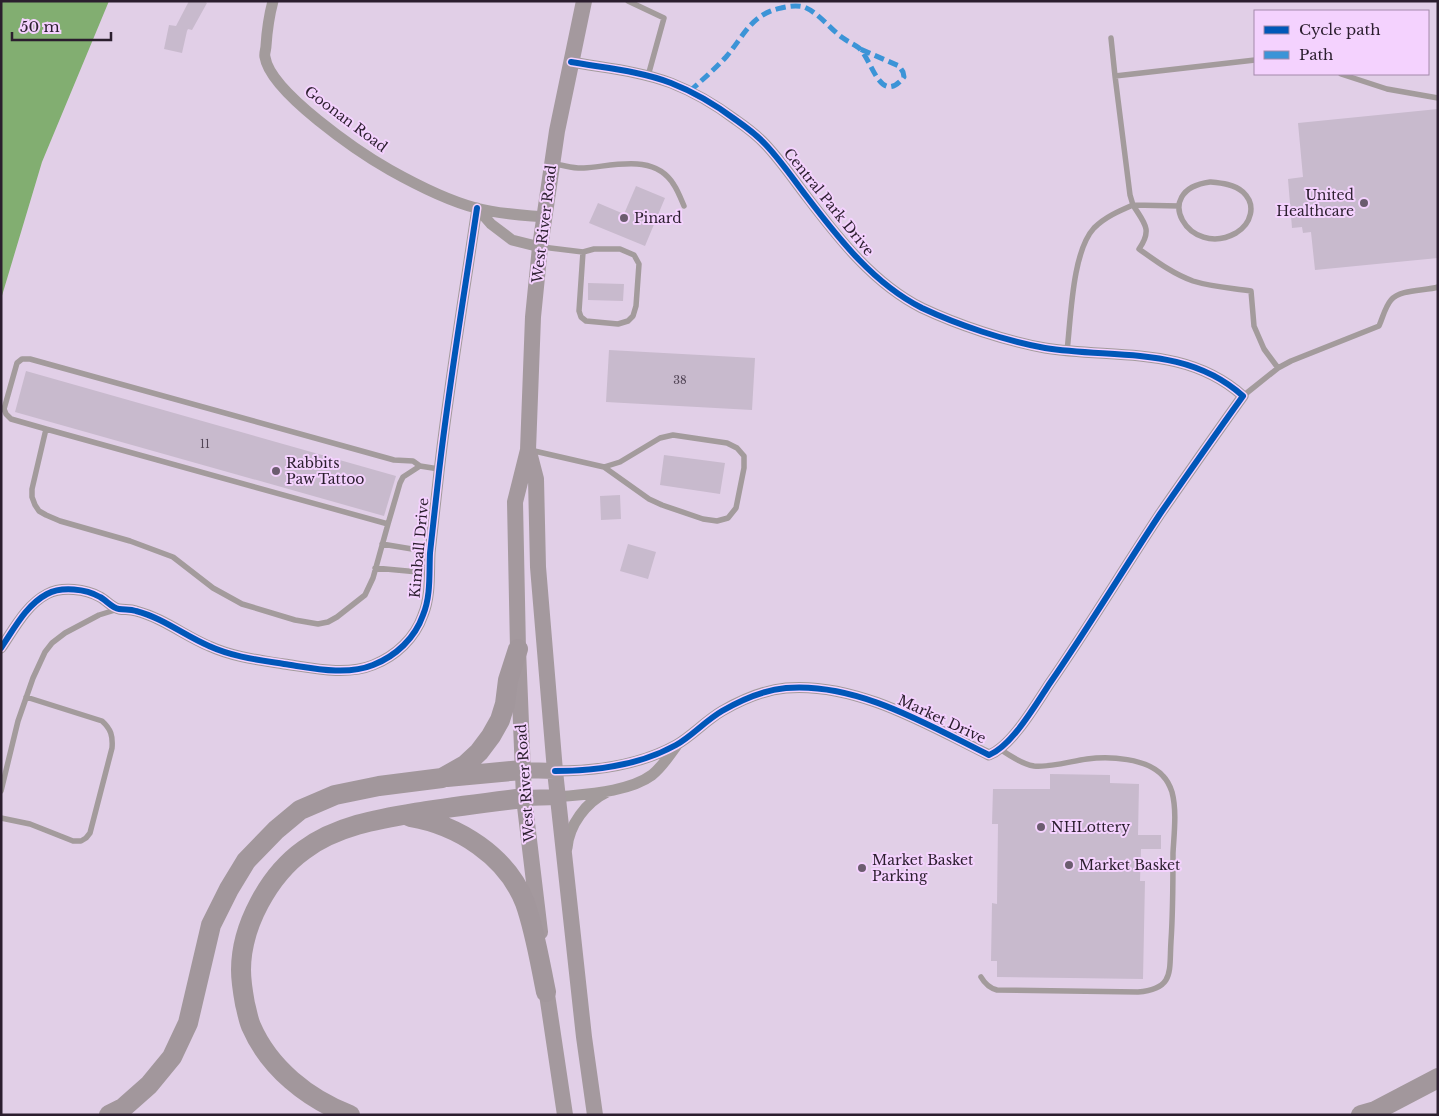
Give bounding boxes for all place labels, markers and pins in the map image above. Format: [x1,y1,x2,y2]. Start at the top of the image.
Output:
place label: United Healthcare [1276,186,1355,220]
marker: United Healthcare [1358,197,1370,209]
place label: Pinard [634,209,682,227]
marker: Pinard [618,212,630,224]
place label: Rabbits Paw Tattoo [286,454,364,488]
marker: Rabbits Paw Tattoo [270,465,282,477]
place label: NHLottery [1051,818,1130,836]
marker: NHLottery [1035,821,1047,833]
place label: Market Basket Parking [872,851,974,885]
place label: Market Basket [1079,856,1181,874]
marker: Market Basket [1063,859,1075,871]
marker: Market Basket Parking [856,862,868,874]

